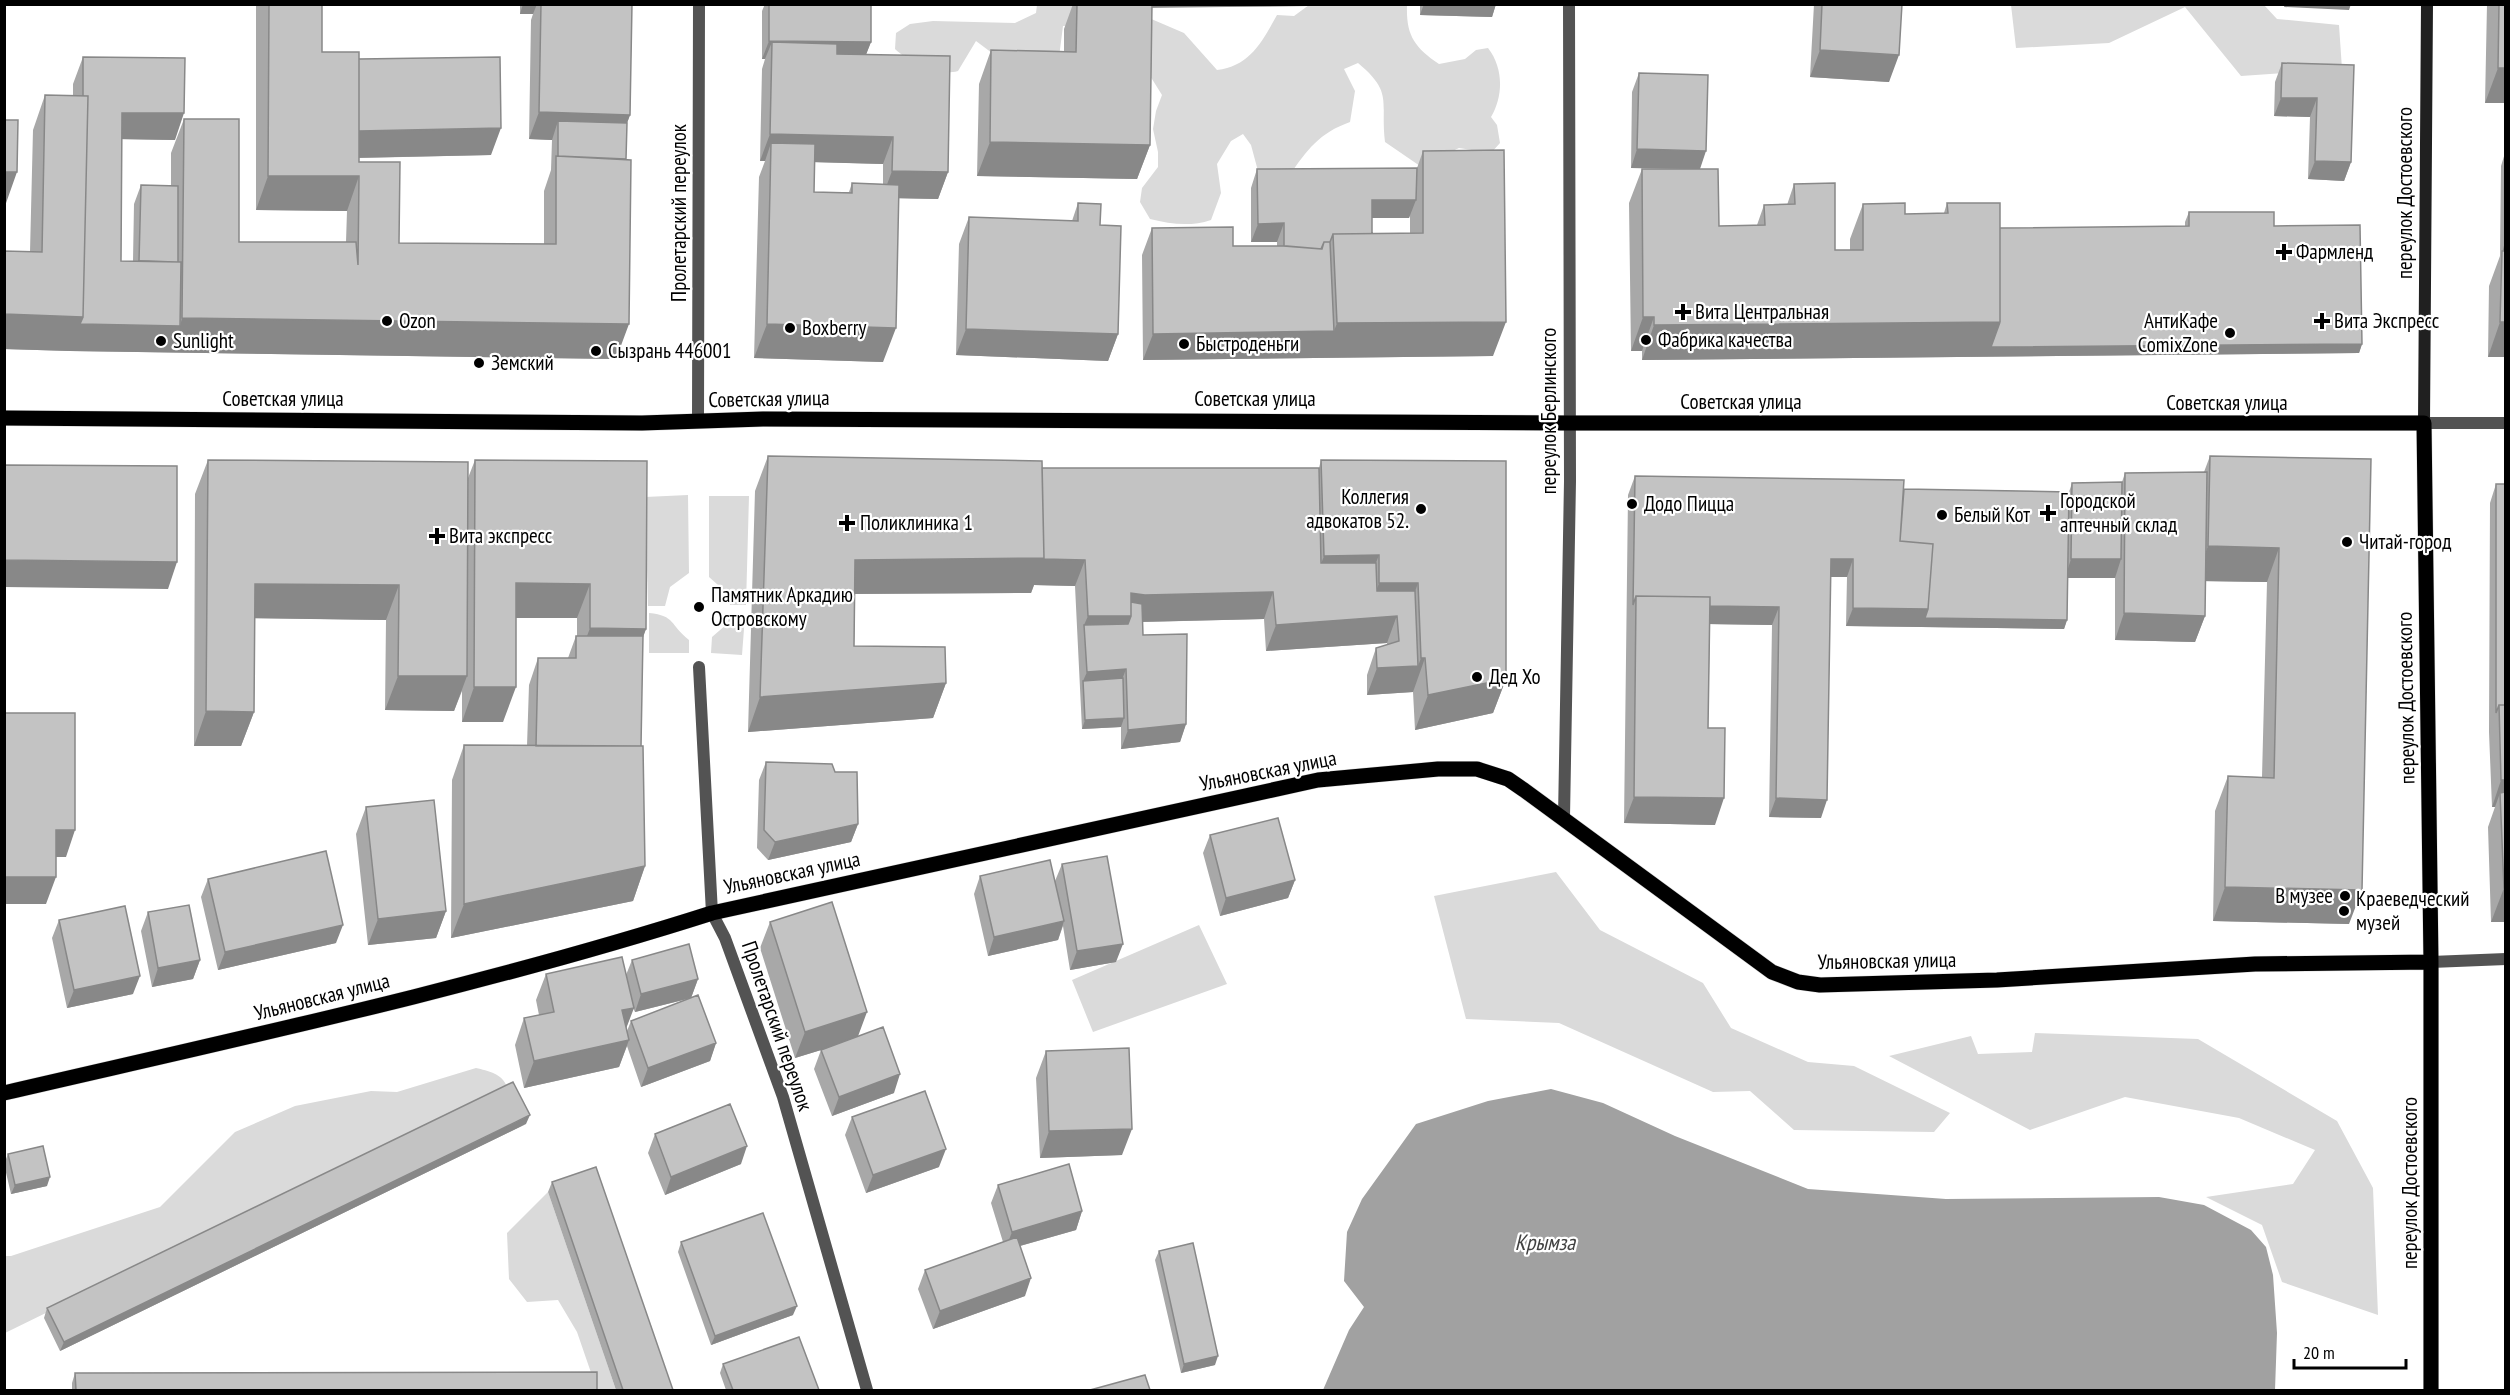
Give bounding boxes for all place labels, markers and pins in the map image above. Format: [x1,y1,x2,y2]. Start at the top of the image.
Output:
place label: Фармленд [2296,238,2373,265]
marker: Фармленд [2277,245,2291,259]
place label: Вита Центральная [1695,298,1829,325]
marker: Вита Центральная [1676,305,1690,319]
place label: Ozon [399,307,436,334]
place label: АнтиКафе ComixZone [2138,307,2218,358]
place label: Вита Экспресс [2334,307,2440,334]
marker: Ozon [380,314,394,328]
place label: Boxberry [802,314,867,341]
marker: Вита Экспресс [2315,314,2329,328]
marker: Boxberry [783,321,797,335]
place label: Фабрика качества [1658,326,1792,353]
marker: АнтиКафе ComixZone [2223,326,2237,340]
place label: Sunlight [173,327,234,354]
place label: Быстроденьги [1196,330,1299,357]
marker: Фабрика качества [1639,333,1653,347]
marker: Sunlight [154,334,168,348]
place label: Сызрань 446001 [608,337,731,364]
marker: Быстроденьги [1177,337,1191,351]
marker: Сызрань 446001 [589,344,603,358]
place label: Земский [491,349,554,376]
marker: Земский [472,356,486,370]
place label: Коллегия адвокатов 52. [1306,483,1409,534]
place label: Городской аптечный склад [2060,487,2177,538]
place label: Додо Пицца [1644,490,1734,517]
marker: Додо Пицца [1625,497,1639,511]
place label: Белый Кот [1954,501,2030,528]
marker: Коллегия адвокатов 52. [1414,502,1428,516]
marker: Городской аптечный склад [2041,506,2055,520]
marker: Белый Кот [1935,508,1949,522]
place label: Поликлиника 1 [860,509,973,536]
marker: Поликлиника 1 [838,514,856,532]
place label: Вита экспресс [449,522,553,549]
place label: Читай-город [2359,528,2451,555]
marker: Вита экспресс [430,529,444,543]
marker: Читай-город [2340,535,2354,549]
place label: Памятник Аркадию Островскому [711,581,853,632]
marker: Памятник Аркадию Островскому [692,600,706,614]
place label: Дед Хо [1489,663,1541,690]
marker: Дед Хо [1470,670,1484,684]
place label: В музее [2275,882,2333,909]
place label: Краеведческий музей [2356,885,2469,936]
marker: В музее [2338,889,2352,903]
marker: Краеведческий музей [2337,904,2351,918]

